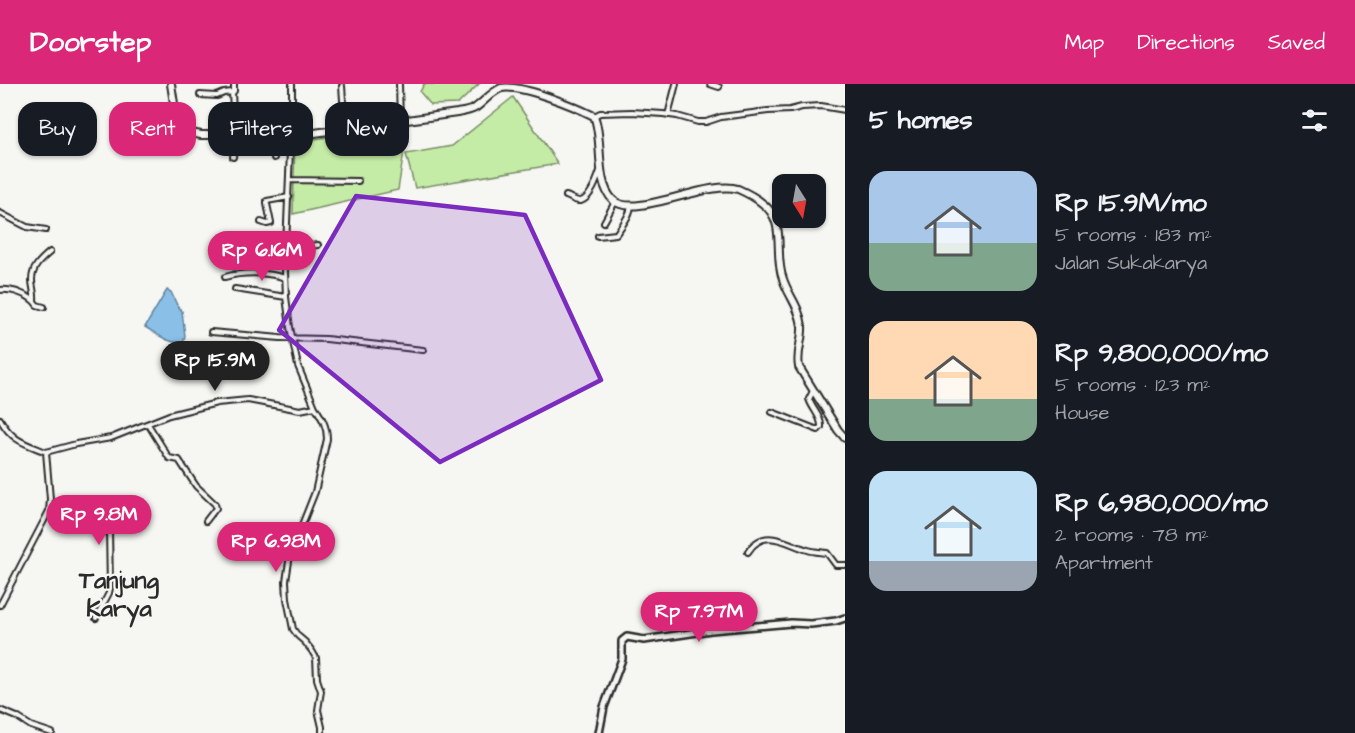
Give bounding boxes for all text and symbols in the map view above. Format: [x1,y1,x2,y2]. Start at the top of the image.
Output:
text: Doorstep [30,23,151,62]
text: Map [1064,28,1104,57]
text: Directions [1137,28,1235,57]
text: Saved [1268,28,1325,57]
chip: Buy [18,102,97,156]
chip: Rent [109,102,196,156]
chip: Filters [208,102,313,156]
chip: New [325,102,409,156]
text: 5 homes [869,102,973,138]
icon: filters [1298,104,1331,137]
north arrow [772,174,826,228]
map controls [772,174,826,228]
text: Rp 15.9M/mo [1055,185,1207,221]
icon: home [917,195,989,267]
text: 5 rooms · 183 m² [1055,221,1212,249]
pin: Rp 6.16M [200,231,324,282]
text: Rp 6.16M [222,236,302,264]
text: Jalan Sukakarya [1055,249,1207,277]
text: Rp 9,800,000/mo [1055,335,1268,371]
pin: Rp 15.9M [153,341,277,392]
icon: home [917,345,989,417]
text: Rp 15.9M [175,346,255,374]
text: 5 rooms · 123 m² [1055,371,1210,399]
text: House [1055,399,1109,427]
text: Rp 6,980,000/mo [1055,485,1268,521]
pin: Rp 9.8M [44,495,154,546]
icon: home [917,495,989,567]
text: Rp 9.8M [60,500,138,528]
text: 2 rooms · 78 m² [1055,521,1209,549]
pin: Rp 6.98M [214,522,338,573]
text: Rp 6.98M [231,527,321,555]
text: Apartment [1055,549,1153,577]
district label: Tanjung Karya [78,564,160,628]
pin: Rp 7.97M [637,592,761,643]
text: Rp 7.97M [655,597,743,625]

